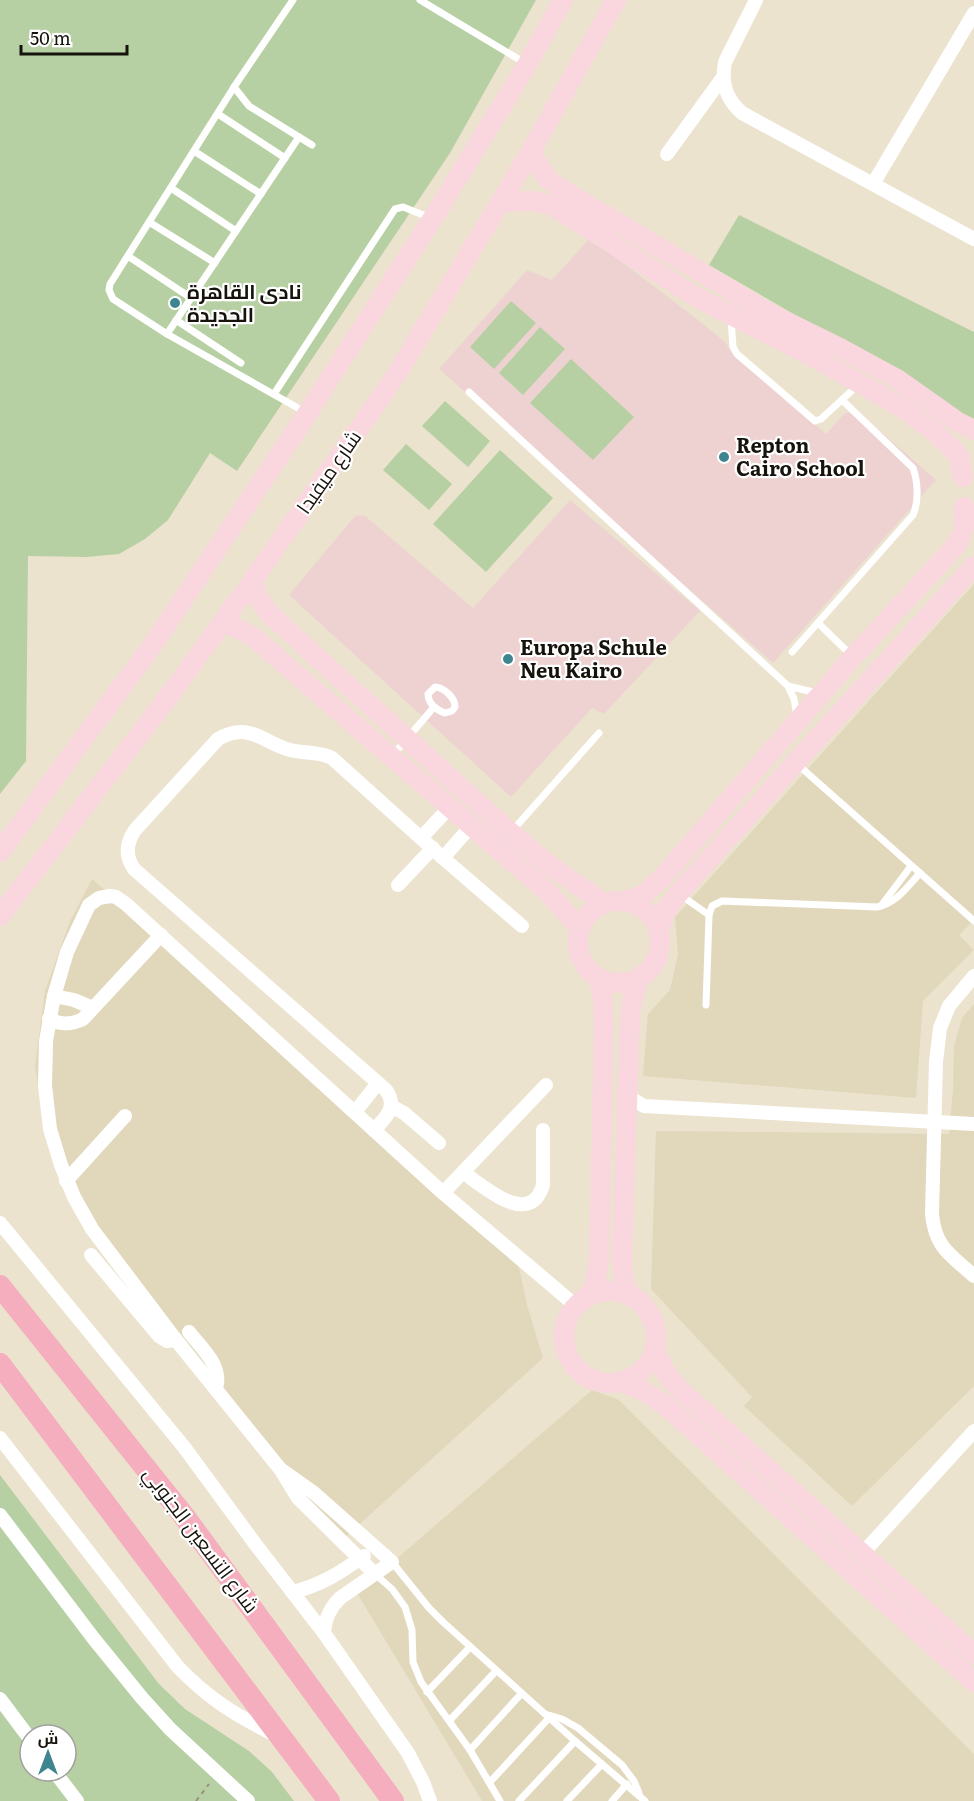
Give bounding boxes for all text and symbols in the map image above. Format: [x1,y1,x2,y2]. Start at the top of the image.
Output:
scale bar [21,18,128,56]
text: 50 m [30,24,71,51]
place label: نادى القاهرة الجديدة [187,275,301,328]
marker: نادى القاهرة الجديدة [168,296,182,310]
street label: شارع ميفيدا [287,423,368,519]
place label: Repton Cairo School [736,429,865,482]
marker: Repton Cairo School [717,450,731,464]
place label: Europa Schule Neu Kairo [520,631,667,684]
marker: Europa Schule Neu Kairo [501,652,515,666]
street label: شارع التسعين الجنوبي [135,1459,268,1620]
north arrow [18,1723,78,1783]
text: ش [38,1725,58,1749]

